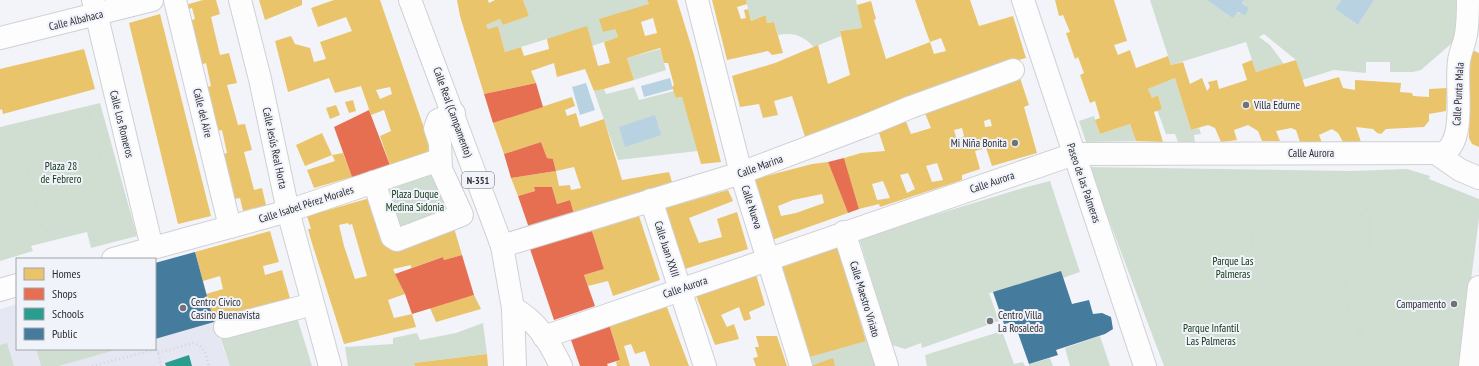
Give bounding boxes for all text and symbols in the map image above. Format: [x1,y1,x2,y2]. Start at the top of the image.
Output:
street label: Calle Albahaca [47,6,105,34]
street label: Calle Punta Mala [1449,62,1467,126]
street label: Calle Real (Campamento) [430,65,476,159]
street label: Calle del Aire [190,87,216,140]
street label: Calle Los Romeros [107,89,137,159]
place label: Villa Edurne [1253,98,1300,112]
marker: Villa Edurne [1241,100,1251,110]
street label: Calle Jesús Real Horta [260,106,290,190]
place label: Mi Niña Bonita [951,136,1007,150]
marker: Mi Niña Bonita [1010,138,1020,148]
street label: Paseo de las Palmeras [1064,141,1104,225]
street label: Calle Aurora [1288,146,1334,160]
street label: Calle Marina [735,151,785,181]
park label: Plaza 28 de Febrero [41,159,82,186]
street label: Calle Aurora [968,168,1016,196]
road number: N-351 [462,172,494,188]
street label: Calle Isabel Pérez Morales [257,182,355,226]
street label: Calle Nueva [738,183,766,231]
park label: Plaza Duque Medina Sidonia [386,187,444,214]
street label: Calle Juan XXIII [651,219,683,279]
park label: Parque Las Palmeras [1212,254,1254,281]
legend [16,258,156,350]
street label: Calle Maestro Viriato [847,259,883,339]
text: Homes [52,266,80,281]
street label: Calle Aurora [661,273,709,301]
text: Shops [52,286,77,301]
place label: Centro Cívico Casino Buenavista [191,295,260,322]
place label: Campamento [1396,297,1446,311]
marker: Campamento [1449,299,1459,309]
marker: Centro Cívico Casino Buenavista [178,303,188,313]
text: Schools [52,306,84,321]
place label: Centro Villa La Rosaleda [998,308,1043,335]
marker: Centro Villa La Rosaleda [985,316,995,326]
park label: Parque Infantil Las Palmeras [1183,321,1239,348]
text: Public [52,326,78,341]

